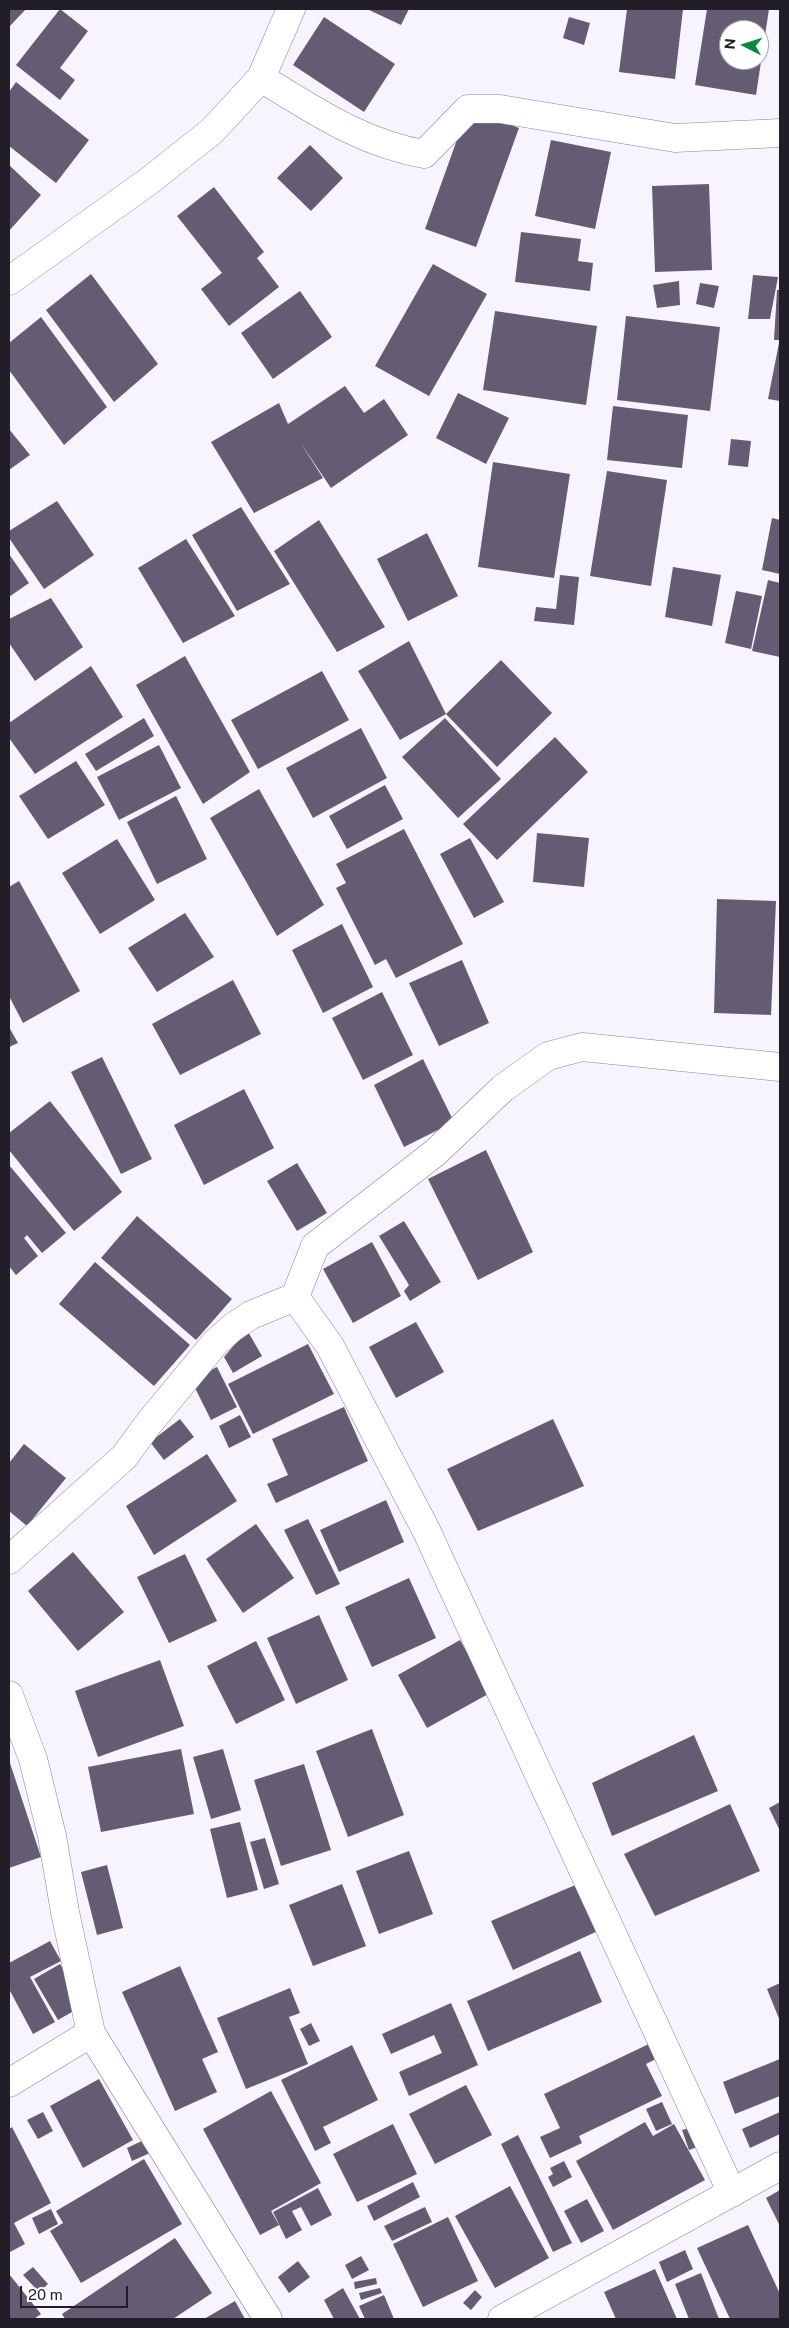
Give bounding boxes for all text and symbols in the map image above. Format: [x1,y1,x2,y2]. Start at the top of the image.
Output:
north arrow [719,20,769,70]
text: N [722,38,738,50]
scale bar [22,2276,130,2308]
text: 20 m [28,2286,63,2303]

